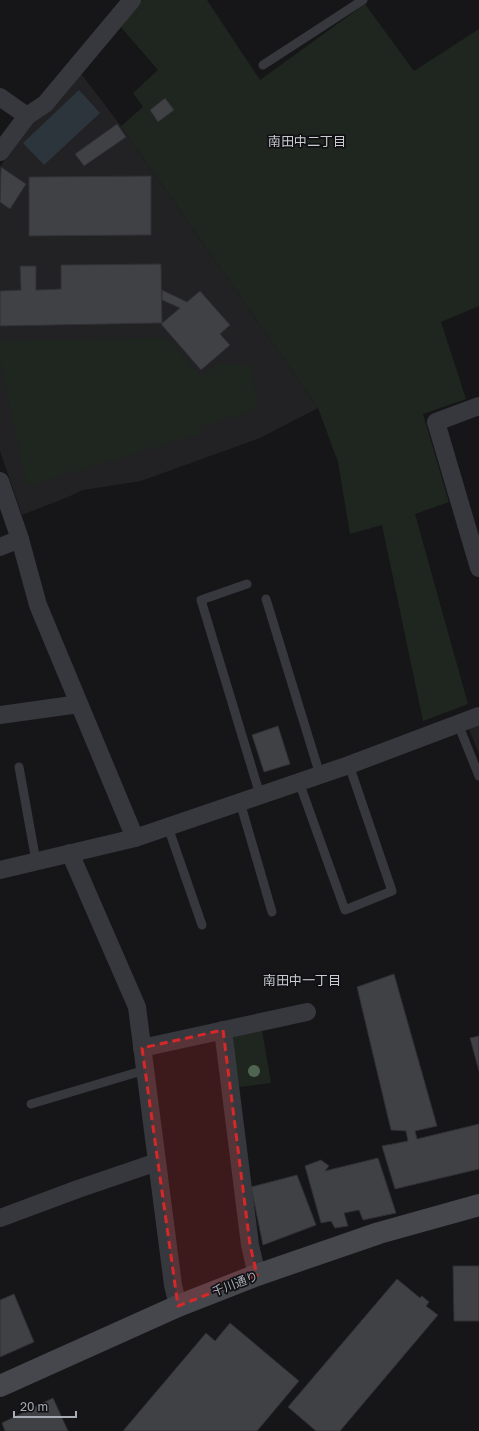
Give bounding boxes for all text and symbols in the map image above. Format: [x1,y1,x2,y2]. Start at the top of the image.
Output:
district label: 南田中二丁目 [268,133,346,149]
district label: 南田中一丁目 [263,972,341,988]
street label: 千川通り [210,1268,260,1299]
scale bar [14,1393,76,1419]
text: 20 m [20,1399,48,1414]

